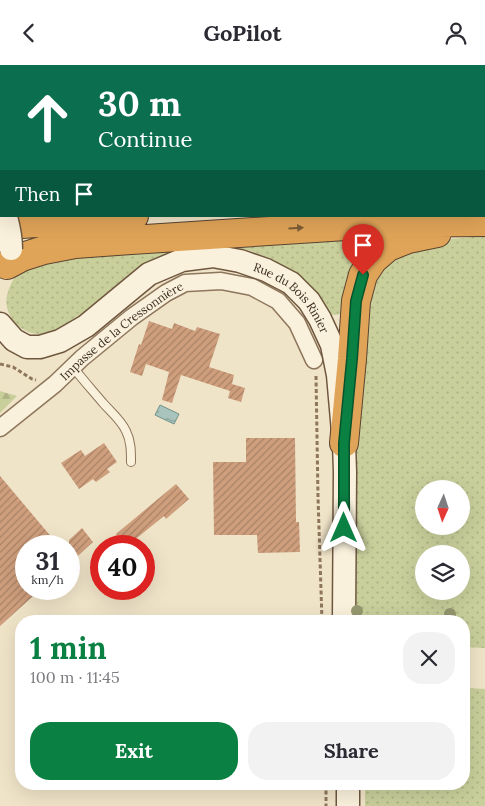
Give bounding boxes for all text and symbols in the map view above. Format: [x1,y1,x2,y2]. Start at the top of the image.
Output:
icon: back [15,19,43,47]
text: GoPilot [203,19,282,47]
icon: person [442,19,470,47]
text: 30 m [98,81,181,126]
icon: ahead [15,85,80,150]
text: Continue [98,125,193,153]
icon: arrive [70,180,98,208]
text: Then [15,182,60,206]
one-way arrow [288,224,304,232]
pin [342,224,384,275]
icon: arrive [349,231,377,259]
street label: Rue du Bois Rinier [252,259,333,336]
street label: Impasse de la Cressonnière [56,278,186,383]
north arrow [415,480,470,535]
map controls [415,480,470,600]
position arrow [317,501,369,553]
speed limit sign: 40 [90,535,155,600]
text: 31 [35,545,60,577]
button: layers [415,545,470,600]
text: km/h [31,572,64,587]
text: 1 min [30,629,107,667]
button: close [403,632,455,684]
text: 100 m · 11:45 [30,667,120,687]
button: Exit [30,722,238,780]
button: Share [248,722,455,780]

